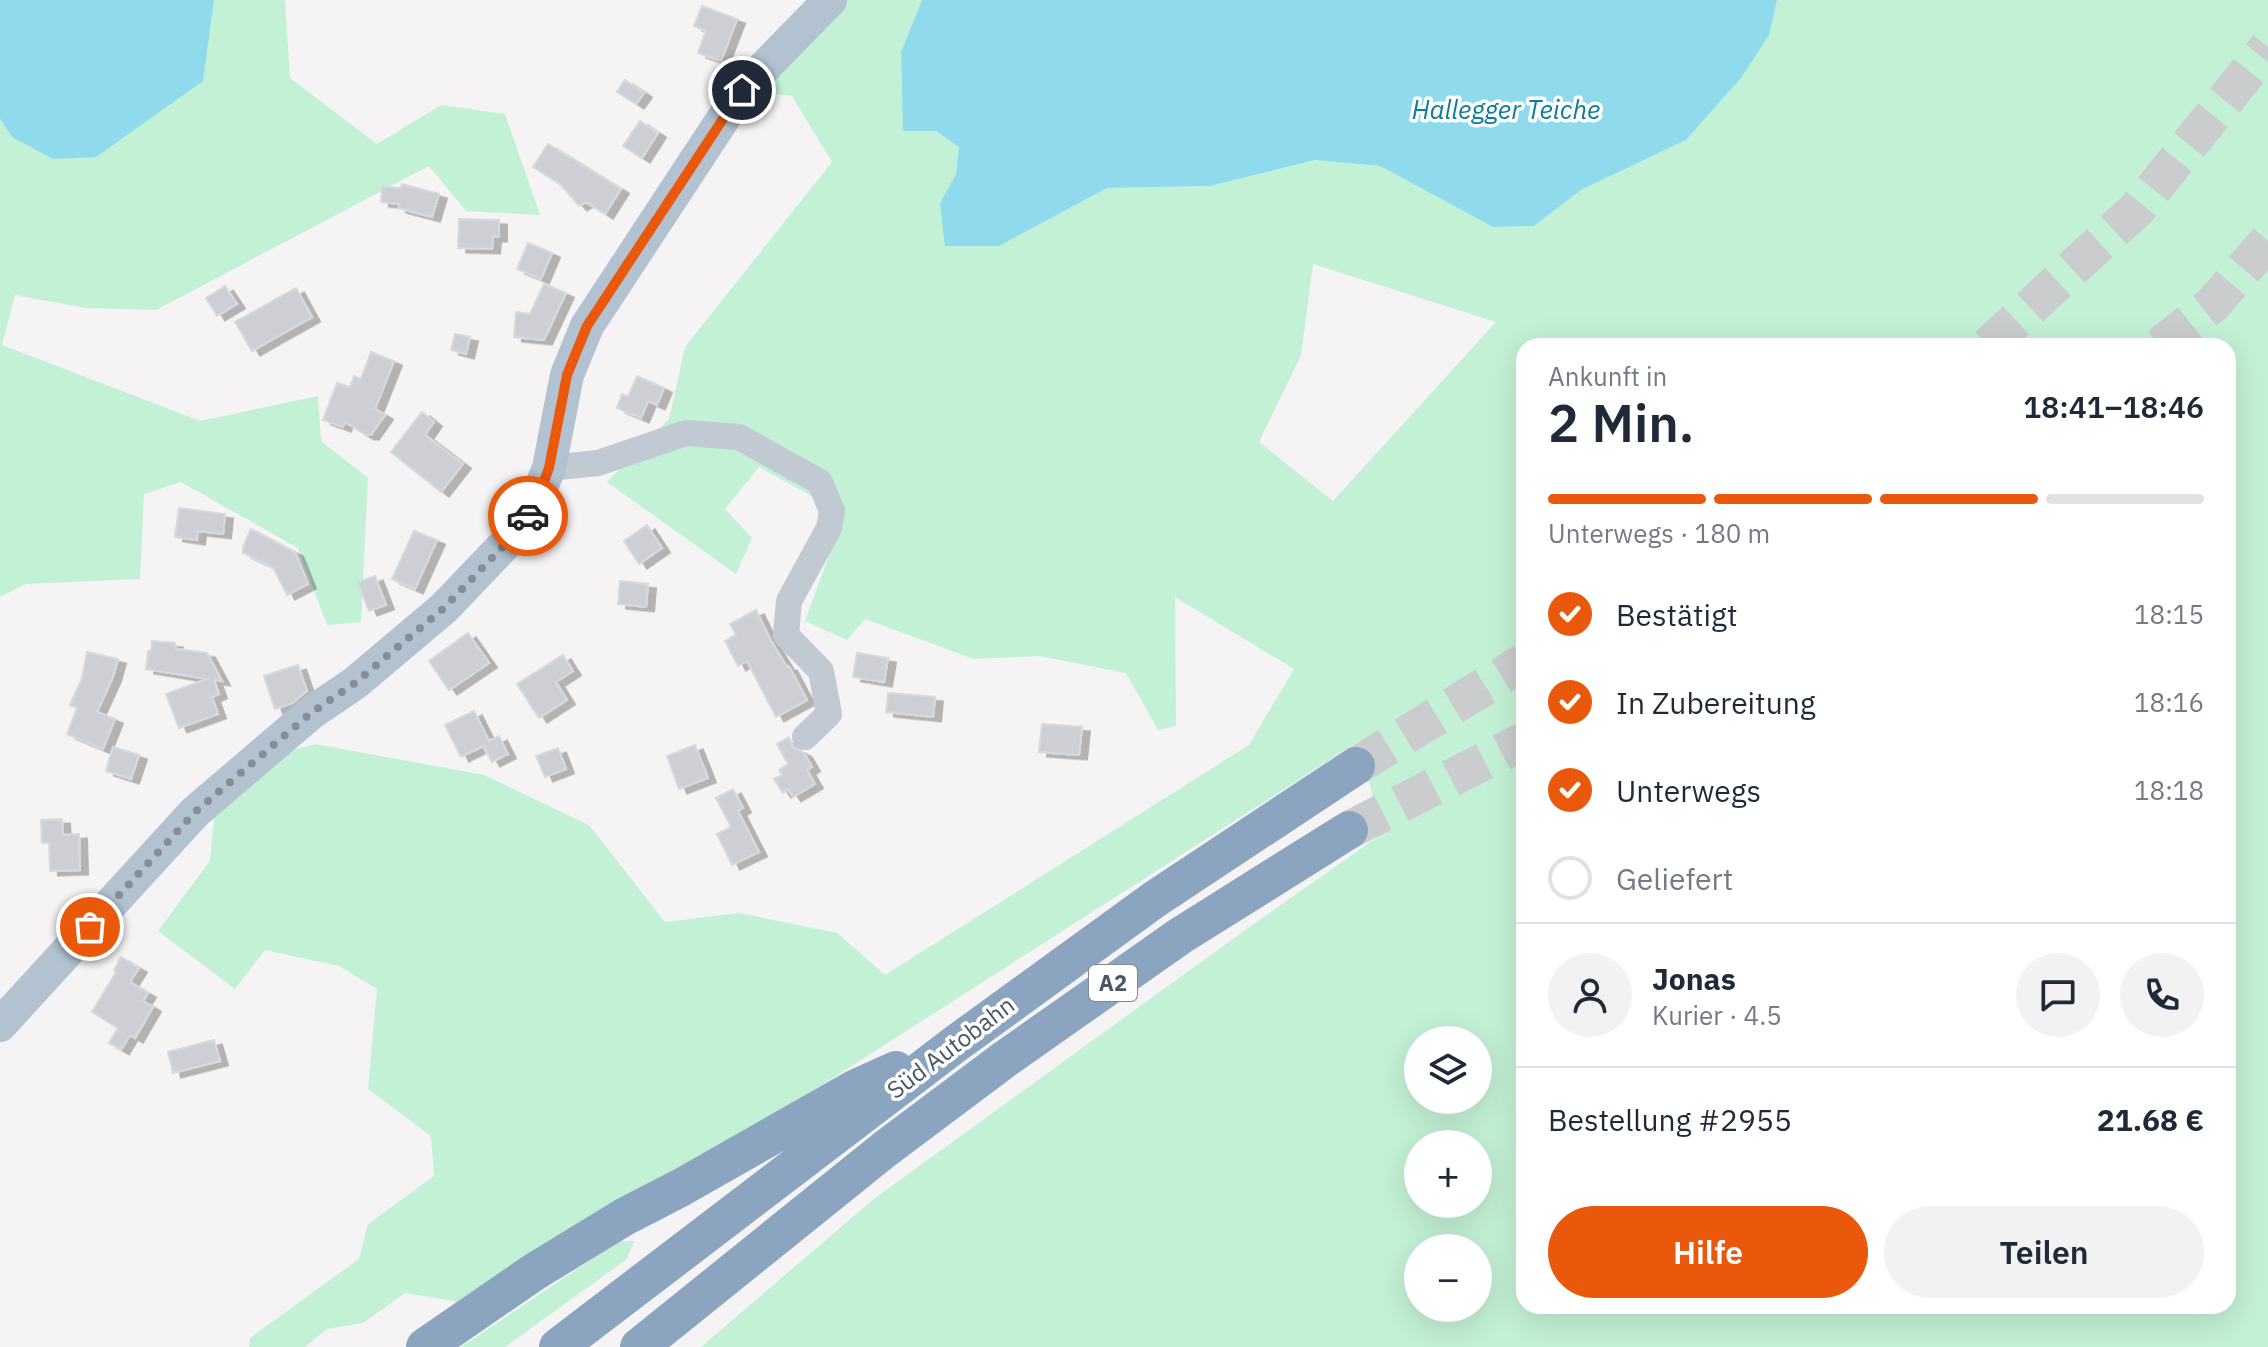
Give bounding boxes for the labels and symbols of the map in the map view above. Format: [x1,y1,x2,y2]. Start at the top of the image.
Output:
pin [708,56,776,124]
water label: Hallegger Teiche [1412,92,1600,126]
courier [488,476,568,556]
pin [56,893,124,961]
road number: A2 [1089,965,1137,1001]
street label: Süd Autobahn [880,989,1021,1106]

